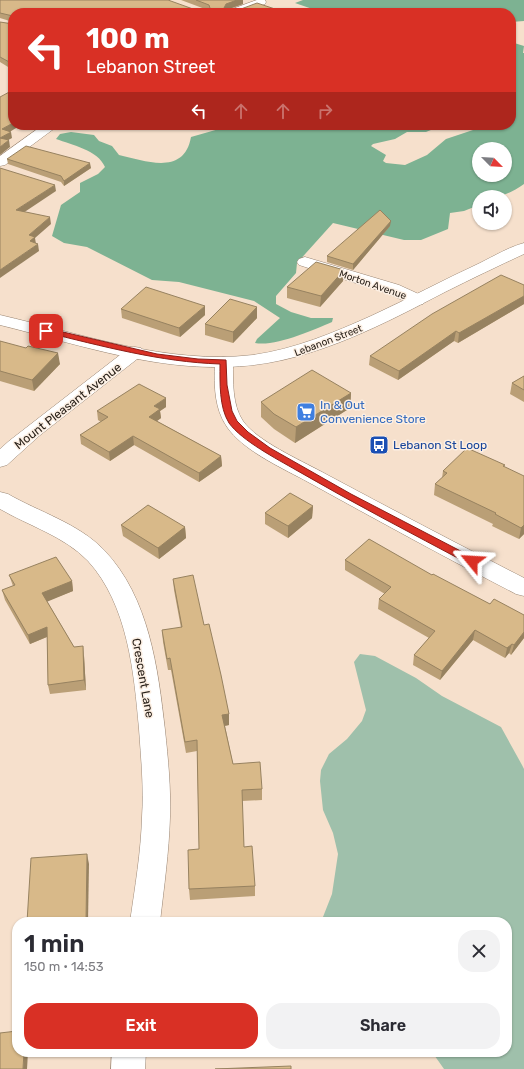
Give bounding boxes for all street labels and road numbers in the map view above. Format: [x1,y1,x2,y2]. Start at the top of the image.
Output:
street label: Morton Avenue [337,268,408,302]
street label: Lebanon Street [293,322,364,359]
street label: Mount Pleasant Avenue [12,360,124,452]
street label: Crescent Lane [129,637,157,719]

